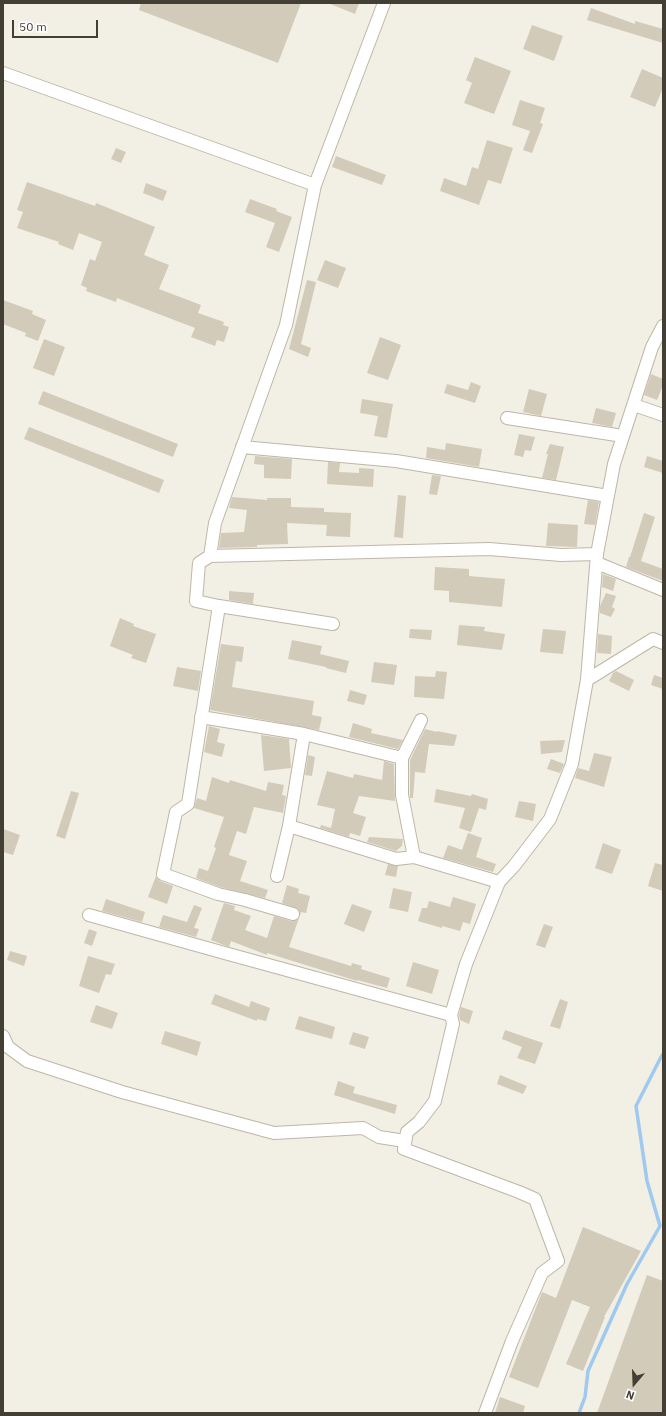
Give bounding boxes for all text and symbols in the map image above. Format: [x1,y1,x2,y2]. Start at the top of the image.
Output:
scale bar [14,12,100,38]
text: 50 m [19,19,47,34]
north arrow [614,1364,654,1404]
text: N [624,1387,636,1403]

